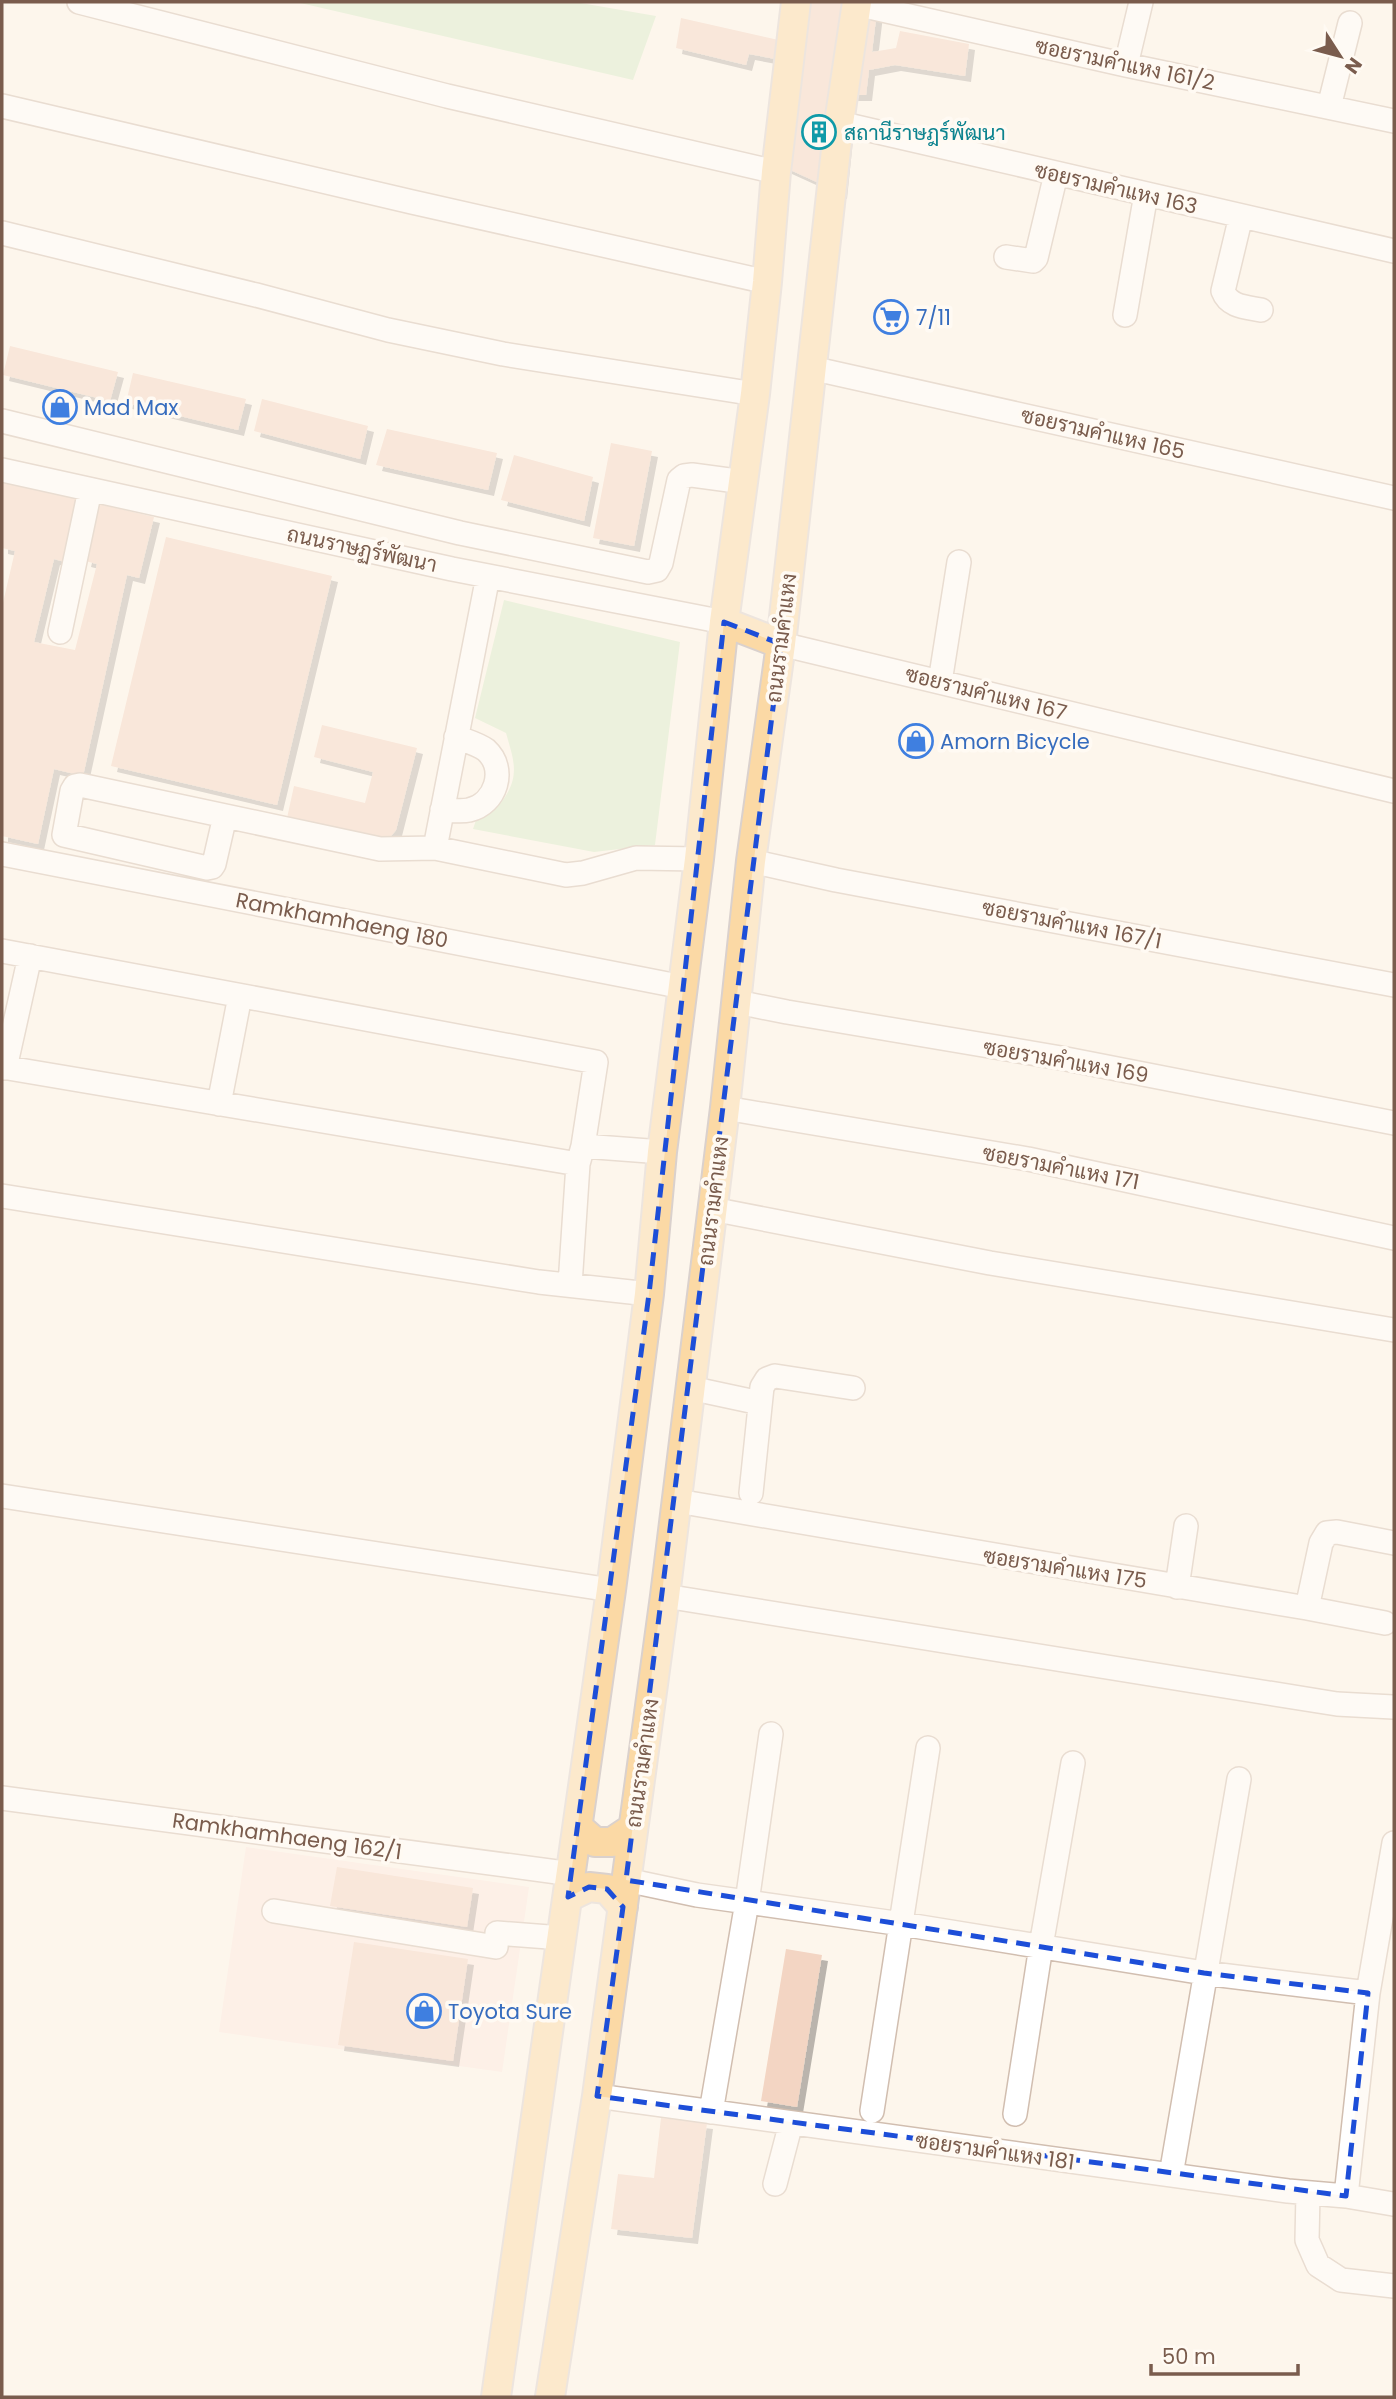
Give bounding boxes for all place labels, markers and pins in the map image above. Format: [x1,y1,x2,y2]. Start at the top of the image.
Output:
building icon: สถานีราษฎร์พัฒนา [800,113,838,151]
place label: สถานีราษฎร์พัฒนา [844,118,1006,147]
supermarket icon: 7/11 [872,298,910,336]
place label: 7/11 [916,303,951,332]
shop icon: Mad Max [41,388,79,426]
place label: Mad Max [84,393,178,422]
shop icon: Amorn Bicycle [897,722,935,760]
place label: Amorn Bicycle [940,727,1090,756]
shop icon: Toyota Sure [405,1992,443,2030]
place label: Toyota Sure [448,1997,572,2026]

